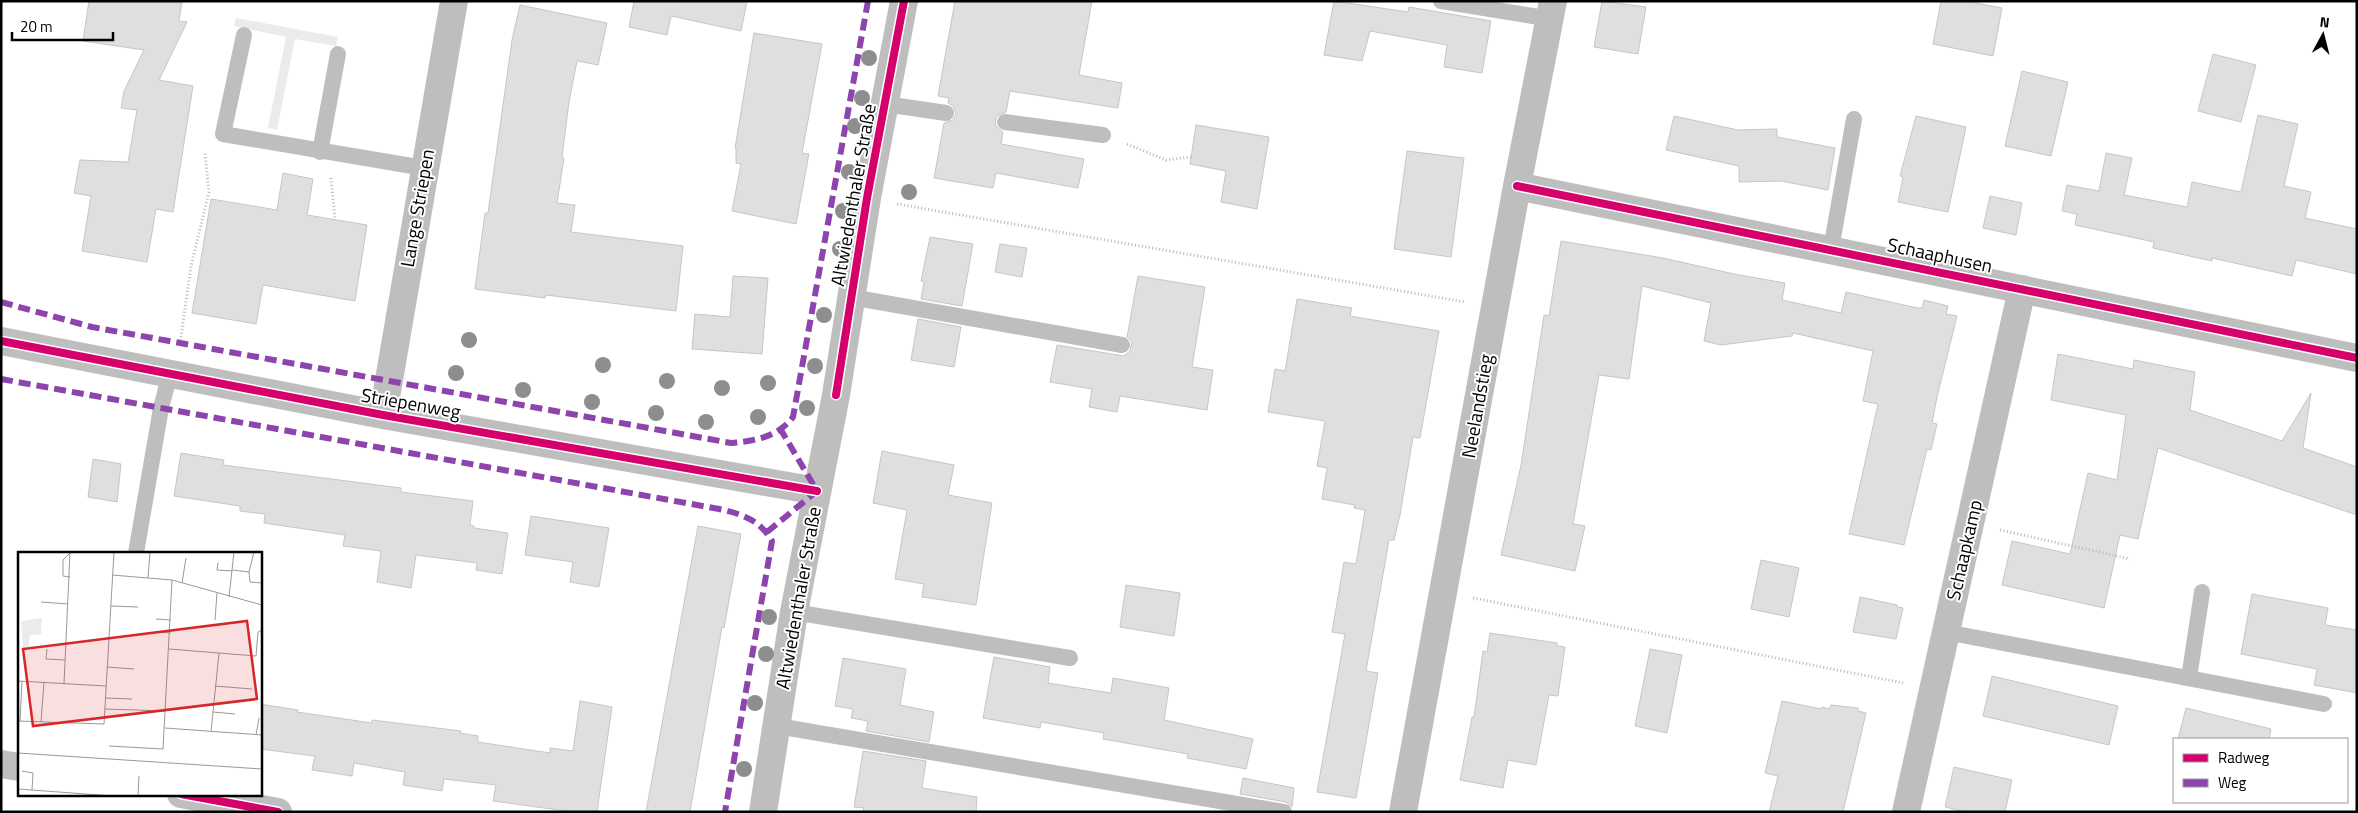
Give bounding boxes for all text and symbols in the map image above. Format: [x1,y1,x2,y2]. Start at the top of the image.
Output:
scale bar [12,10,114,42]
north arrow [2298,10,2348,60]
text: N [2319,11,2331,33]
text: 20 m [20,15,53,38]
street label: Altwiedenthaler Straße [822,101,883,288]
street label: Lange Striepen [392,147,441,269]
street label: Schaaphusen [1885,229,1995,280]
street label: Neelandstieg [1453,351,1500,460]
street label: Striepenweg [359,379,463,426]
street label: Schaapkamp [1938,497,1989,603]
street label: Altwiedenthaler Straße [767,504,828,691]
inset map [18,552,261,796]
legend [2173,738,2348,803]
text: Radweg [2218,746,2270,769]
text: Weg [2218,771,2247,794]

